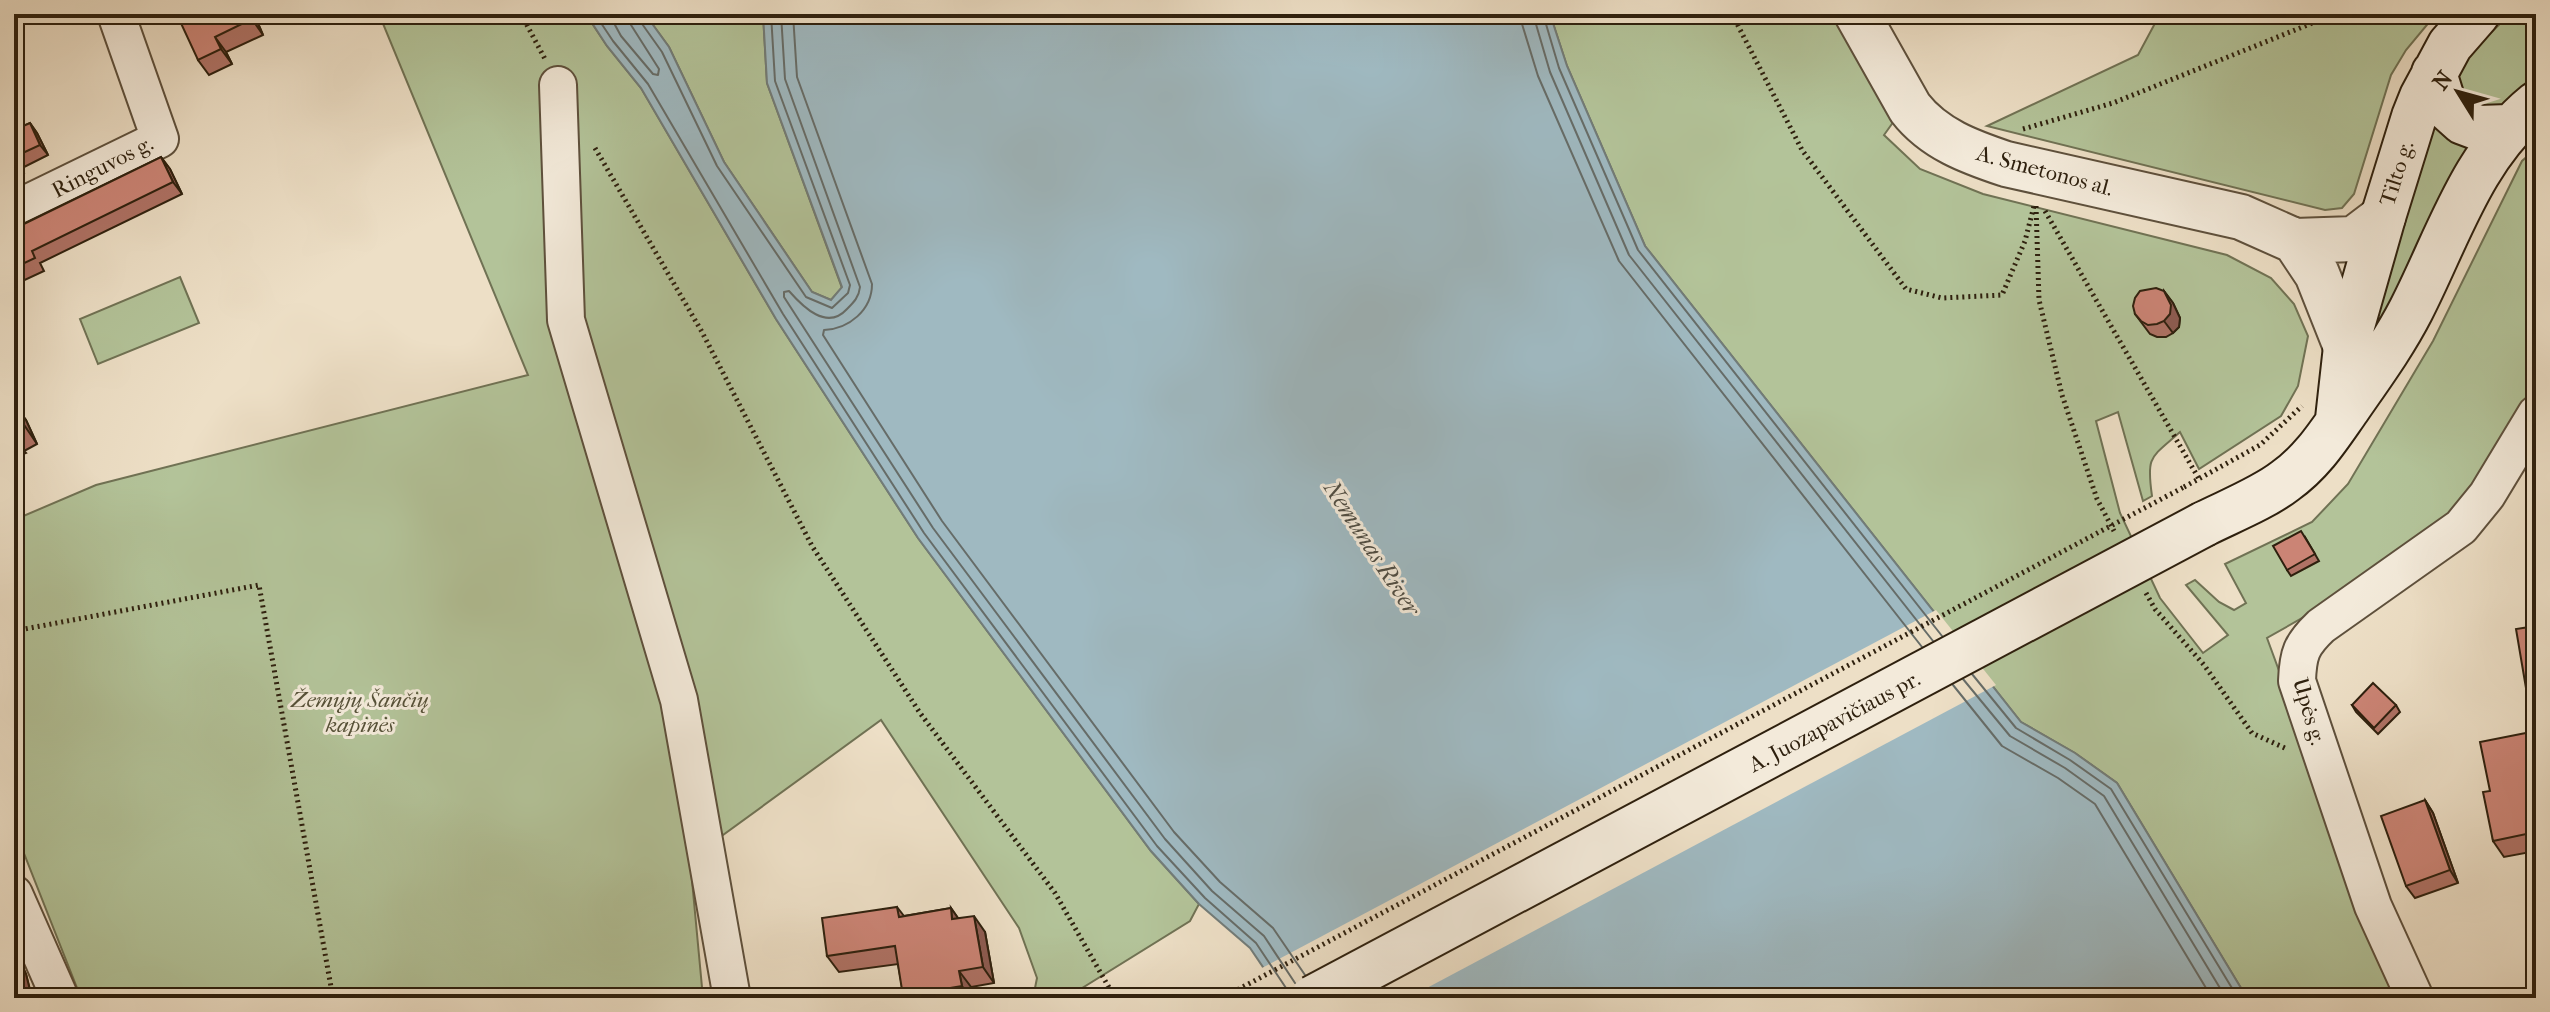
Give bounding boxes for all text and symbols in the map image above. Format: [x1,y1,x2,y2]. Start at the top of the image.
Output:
north arrow [2418,52,2498,132]
text: N [2427,66,2458,95]
street label: Ringuvos g. [47,130,157,203]
street label: Tilto g. [2374,138,2420,209]
street label: A. Smetonos al. [1973,140,2116,202]
water label: Nemunas River [1318,475,1427,623]
street label: A. Juozapavičiaus pr. [1744,666,1925,778]
street label: Upės g. [2287,675,2331,748]
park label: Žemųjų Šančių kapinės [289,687,429,738]

